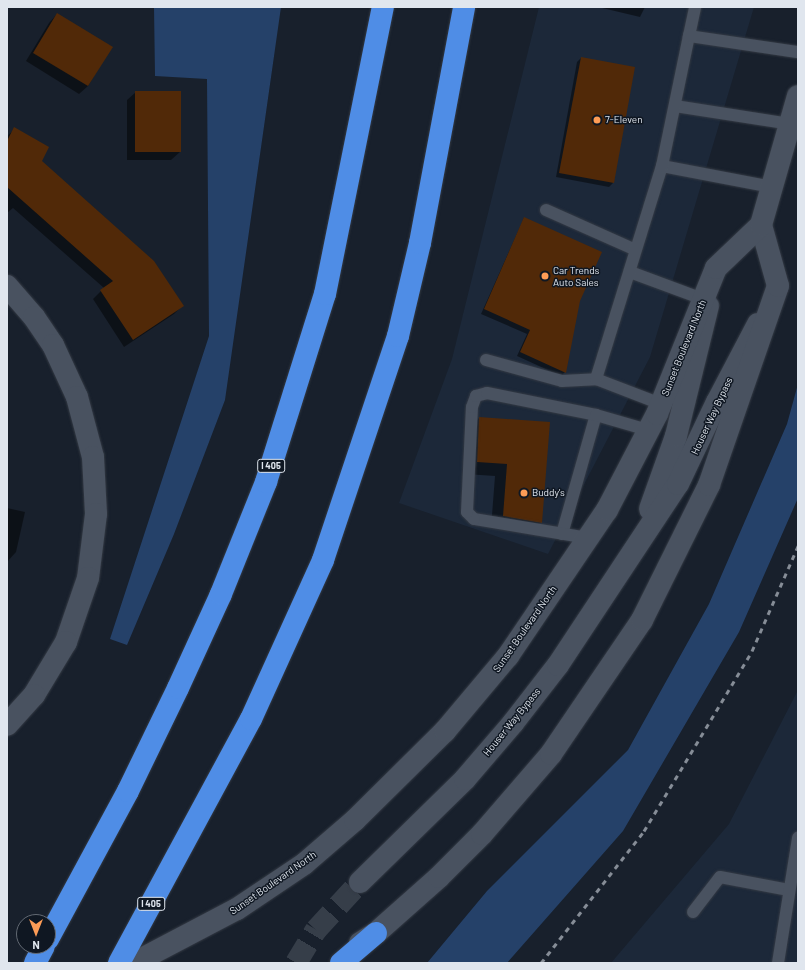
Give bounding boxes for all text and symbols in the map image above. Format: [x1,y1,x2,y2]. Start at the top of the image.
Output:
place label: 7-Eleven [605,114,643,126]
marker: 7-Eleven [592,115,602,125]
place label: Car Trends Auto Sales [553,264,599,288]
marker: Car Trends Auto Sales [540,271,550,281]
street label: Sunset Boulevard North [659,298,709,398]
street label: Houser Way Bypass [689,375,735,457]
road number: I 405 [257,459,285,473]
place label: Buddy's [532,487,565,499]
marker: Buddy's [519,488,529,498]
street label: Sunset Boulevard North [491,583,559,675]
street label: Houser Way Bypass [481,686,543,758]
street label: Sunset Boulevard North [227,849,319,917]
road number: I 405 [137,897,165,911]
north arrow [16,914,56,954]
text: N [32,939,40,952]

